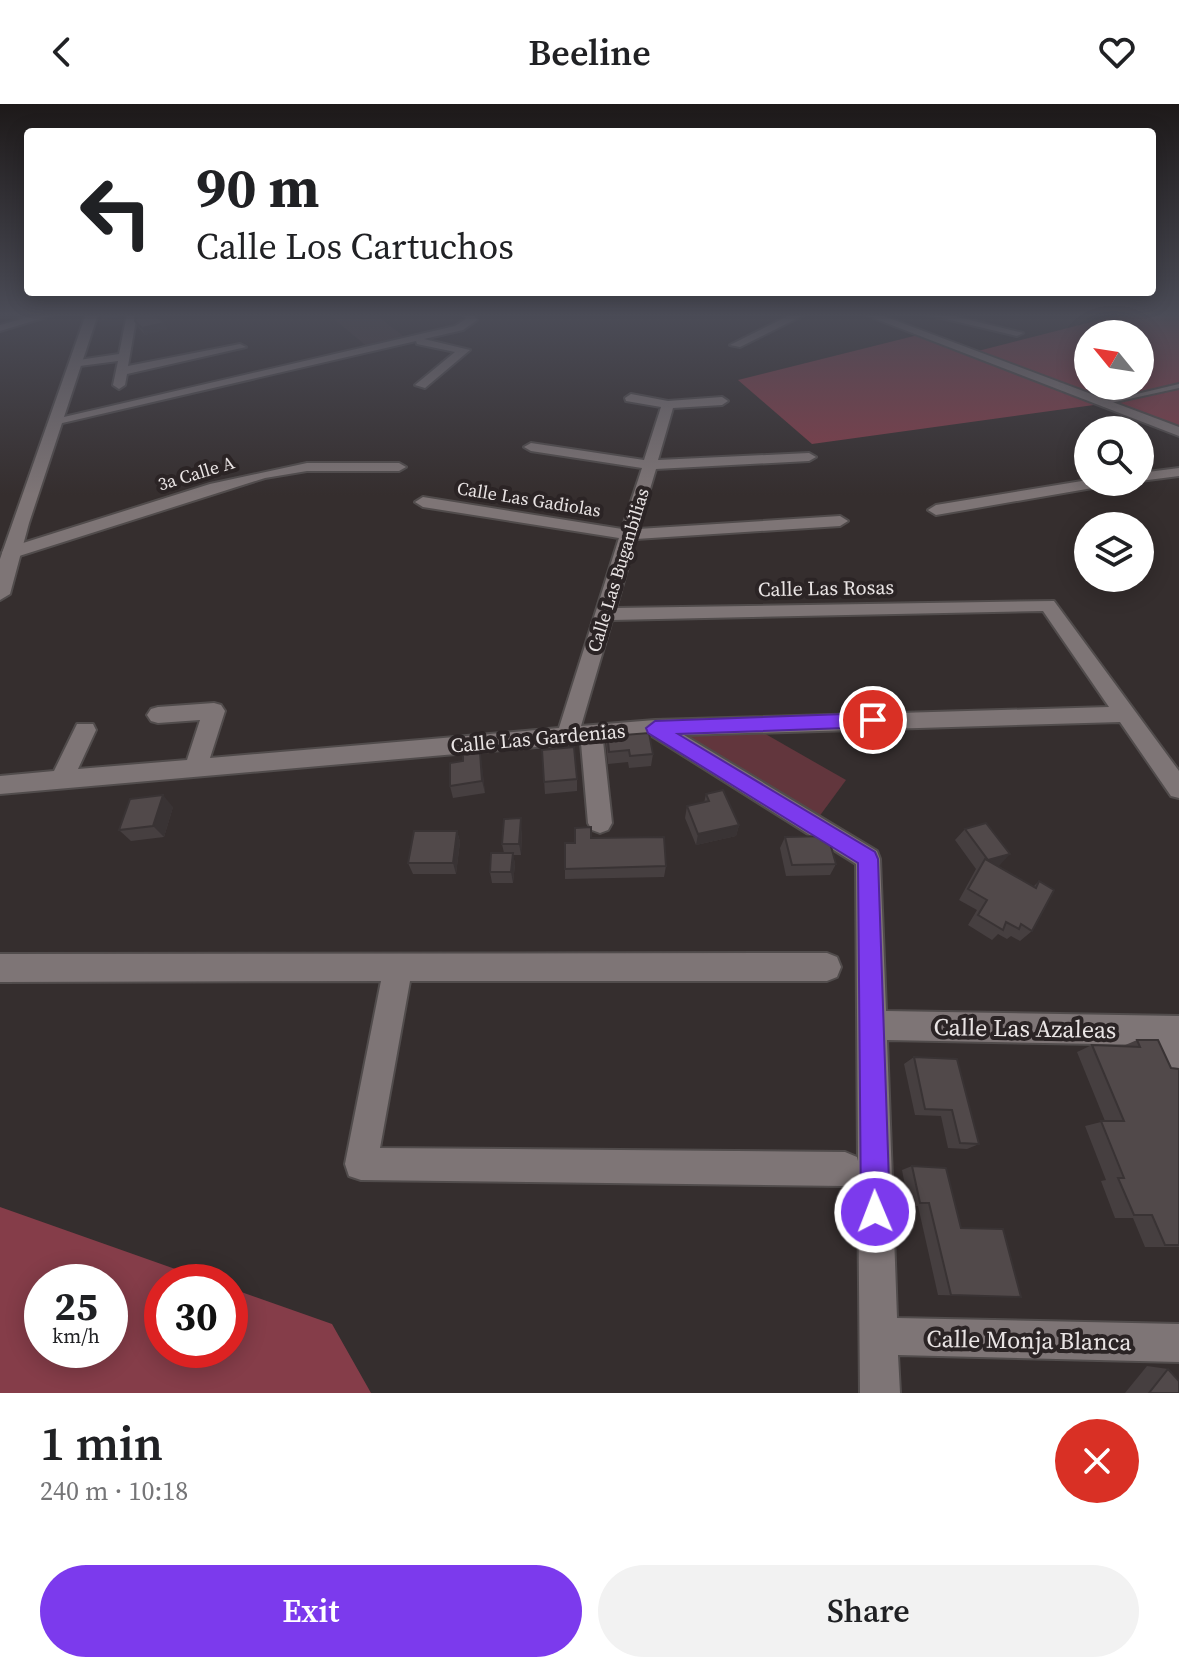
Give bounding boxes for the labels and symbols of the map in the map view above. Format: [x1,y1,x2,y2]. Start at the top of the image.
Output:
north arrow [1074,320,1154,400]
street label: 3a Calle A [155,449,237,496]
street label: Calle Las Gadiolas [455,475,603,523]
street label: Calle Las Buganbilias [581,485,655,655]
street label: Calle Las Rosas [758,573,894,603]
pin [839,686,907,754]
street label: Calle Las Gardenias [449,716,627,760]
street label: Calle Las Azaleas [933,1010,1117,1046]
position arrow [833,1170,917,1254]
speed limit sign: 30 [144,1264,248,1368]
street label: Calle Monja Blanca [926,1322,1133,1358]

